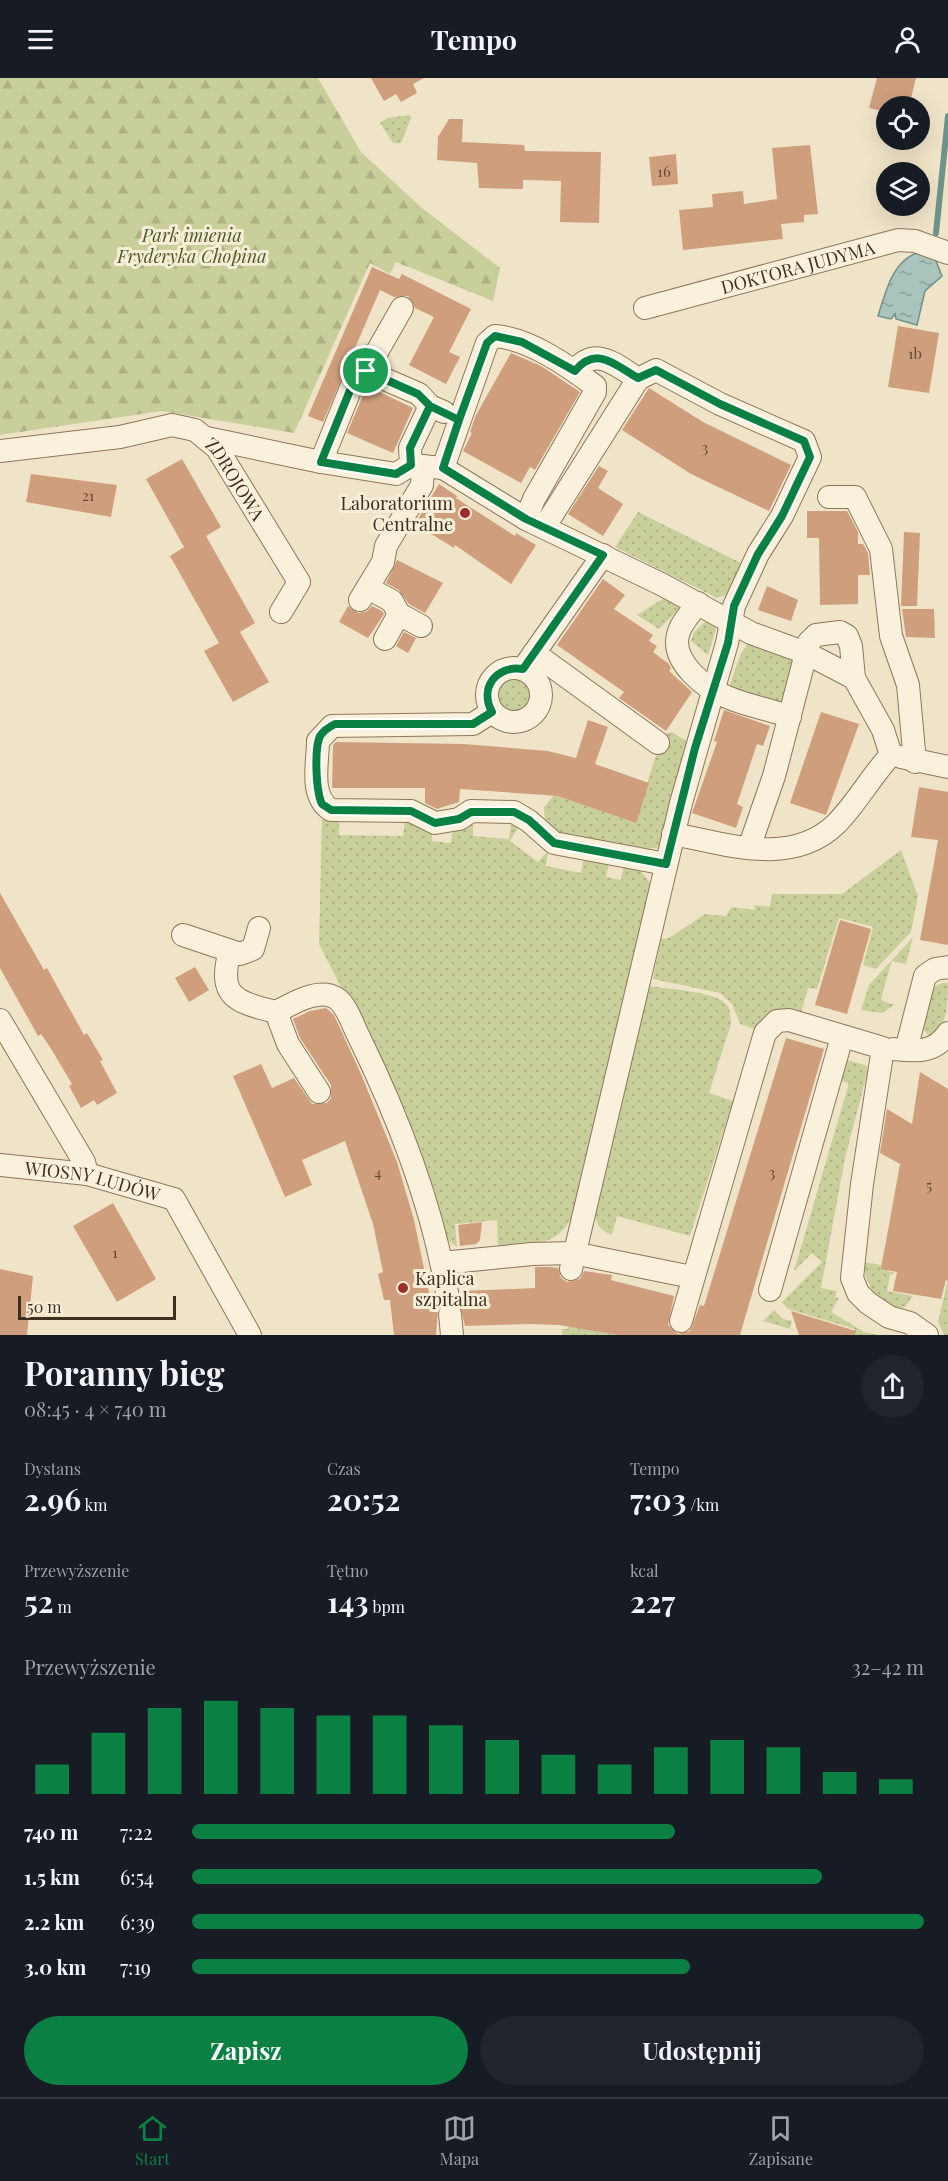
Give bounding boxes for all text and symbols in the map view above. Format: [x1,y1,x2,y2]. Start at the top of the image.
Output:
text: Tempo [431,21,517,57]
icon: menu [24,23,57,56]
icon: person [891,23,924,56]
map controls [876,96,930,216]
button: locate [876,96,930,150]
house number: 16 [657,161,671,181]
button: layers [876,162,930,216]
park label: Park imienia Fryderyka Chopina [116,223,267,268]
street label: DOKTORA JUDYMA [718,235,878,299]
house number: 1b [908,343,922,363]
pin [340,345,391,396]
icon: arrive [349,354,382,387]
street label: ZDROJOWA [201,432,271,525]
house number: 3 [702,437,709,457]
house number: 21 [82,485,95,505]
place label: Laboratorium Centralne [341,491,453,536]
marker: Laboratorium Centralne [458,506,472,520]
street label: WIOSNY LUDÓW [23,1156,164,1207]
house number: 4 [374,1162,382,1182]
house number: 3 [769,1162,776,1182]
house number: 5 [926,1175,932,1195]
house number: 1 [112,1242,118,1262]
place label: Kaplica szpitalna [415,1266,488,1311]
marker: Kaplica szpitalna [396,1281,410,1295]
scale bar [18,1293,176,1320]
text: 50 m [27,1296,61,1317]
text: Poranny bieg [24,1350,224,1394]
button: share [861,1355,924,1418]
text: 08:45 · 4 × 740 m [24,1395,167,1422]
text: Dystans [24,1458,81,1479]
text: Czas [327,1458,361,1479]
text: Tempo [630,1458,680,1479]
text: 2.96 [24,1479,81,1519]
text: 20:52 [327,1479,400,1519]
text: 7:03 [630,1479,686,1519]
text: km [81,1494,108,1515]
text: /km [686,1494,719,1515]
text: Przewyższenie [24,1560,129,1581]
text: Tętno [327,1560,368,1581]
text: kcal [630,1560,659,1581]
text: 52 [24,1581,53,1621]
text: 143 [327,1581,368,1621]
text: 227 [630,1581,675,1621]
text: m [53,1596,72,1617]
text: bpm [368,1596,405,1617]
text: Przewyższenie [24,1653,156,1680]
text: 32–42 m [852,1653,924,1680]
text: 740 m [24,1818,78,1845]
text: 7:22 [120,1818,153,1845]
text: 1.5 km [24,1863,80,1890]
text: 6:54 [120,1863,154,1890]
text: 2.2 km [24,1908,84,1935]
text: 6:39 [120,1908,155,1935]
text: 3.0 km [24,1953,86,1980]
text: 7:19 [120,1953,151,1980]
button: Zapisz [24,2016,468,2085]
button: Udostępnij [480,2016,924,2085]
tab: Start [135,2112,170,2169]
tab: Mapa [440,2112,479,2169]
tab: Zapisane [749,2112,813,2169]

